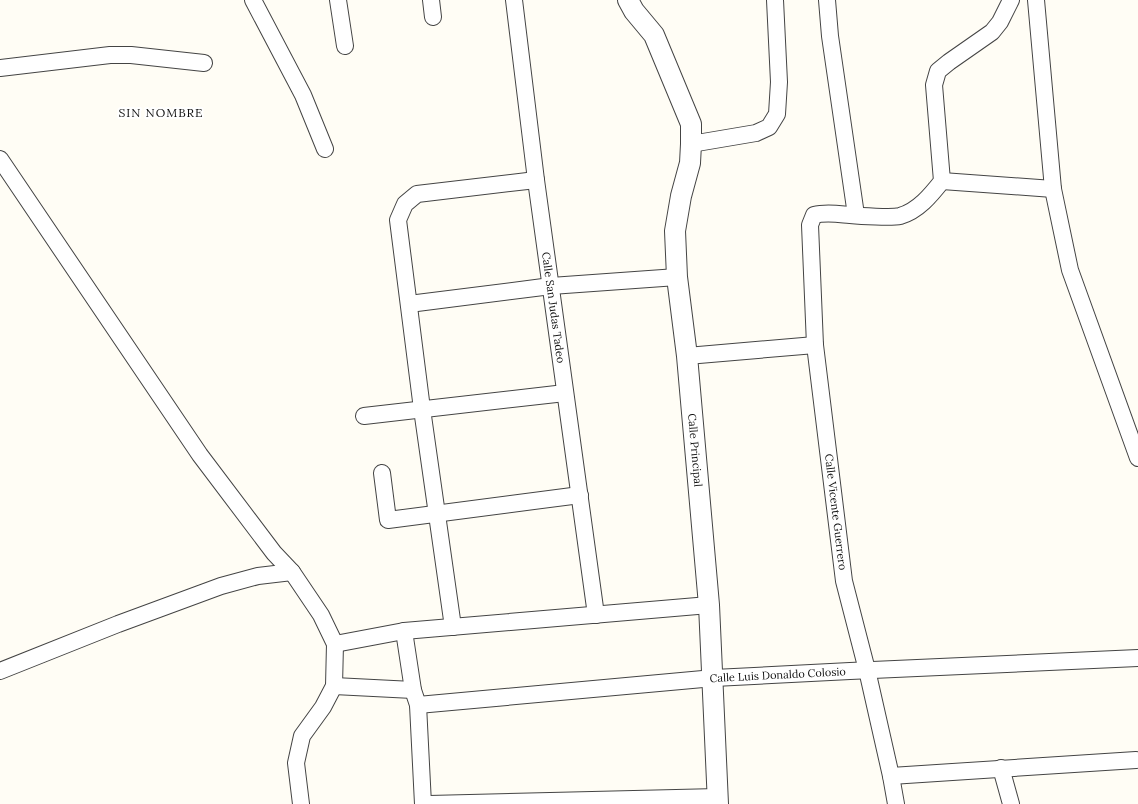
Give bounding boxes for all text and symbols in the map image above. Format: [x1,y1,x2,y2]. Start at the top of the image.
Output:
district label: SIN NOMBRE [118,105,204,120]
street label: Calle San Judas Tadeo [539,251,568,364]
street label: Calle Principal [685,413,706,487]
street label: Calle Vicente Guerrero [822,453,850,571]
street label: Calle Luis Donaldo Colosio [709,664,846,685]

